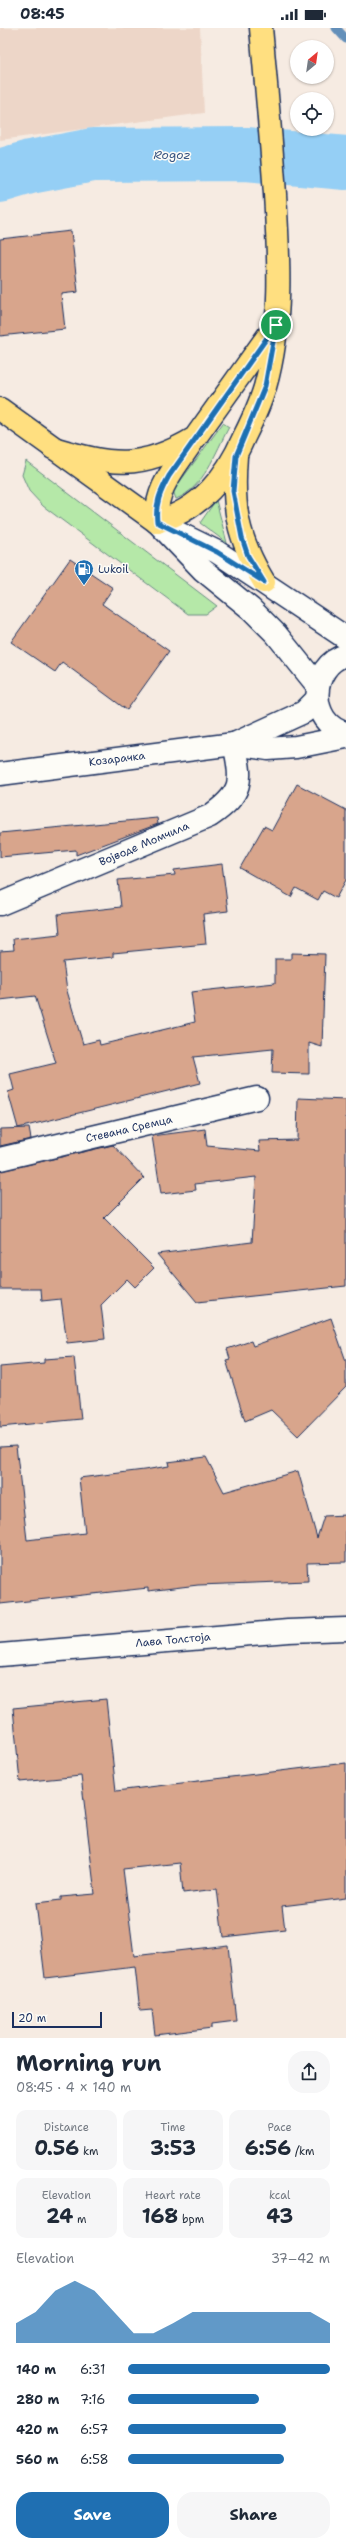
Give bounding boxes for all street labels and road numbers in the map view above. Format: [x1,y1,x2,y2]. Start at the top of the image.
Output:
street label: Козарачка [88,748,146,770]
street label: Војводе Момчила [97,818,192,870]
street label: Стевана Сремца [84,1112,174,1146]
street label: Лава Толстоја [135,1629,211,1651]

